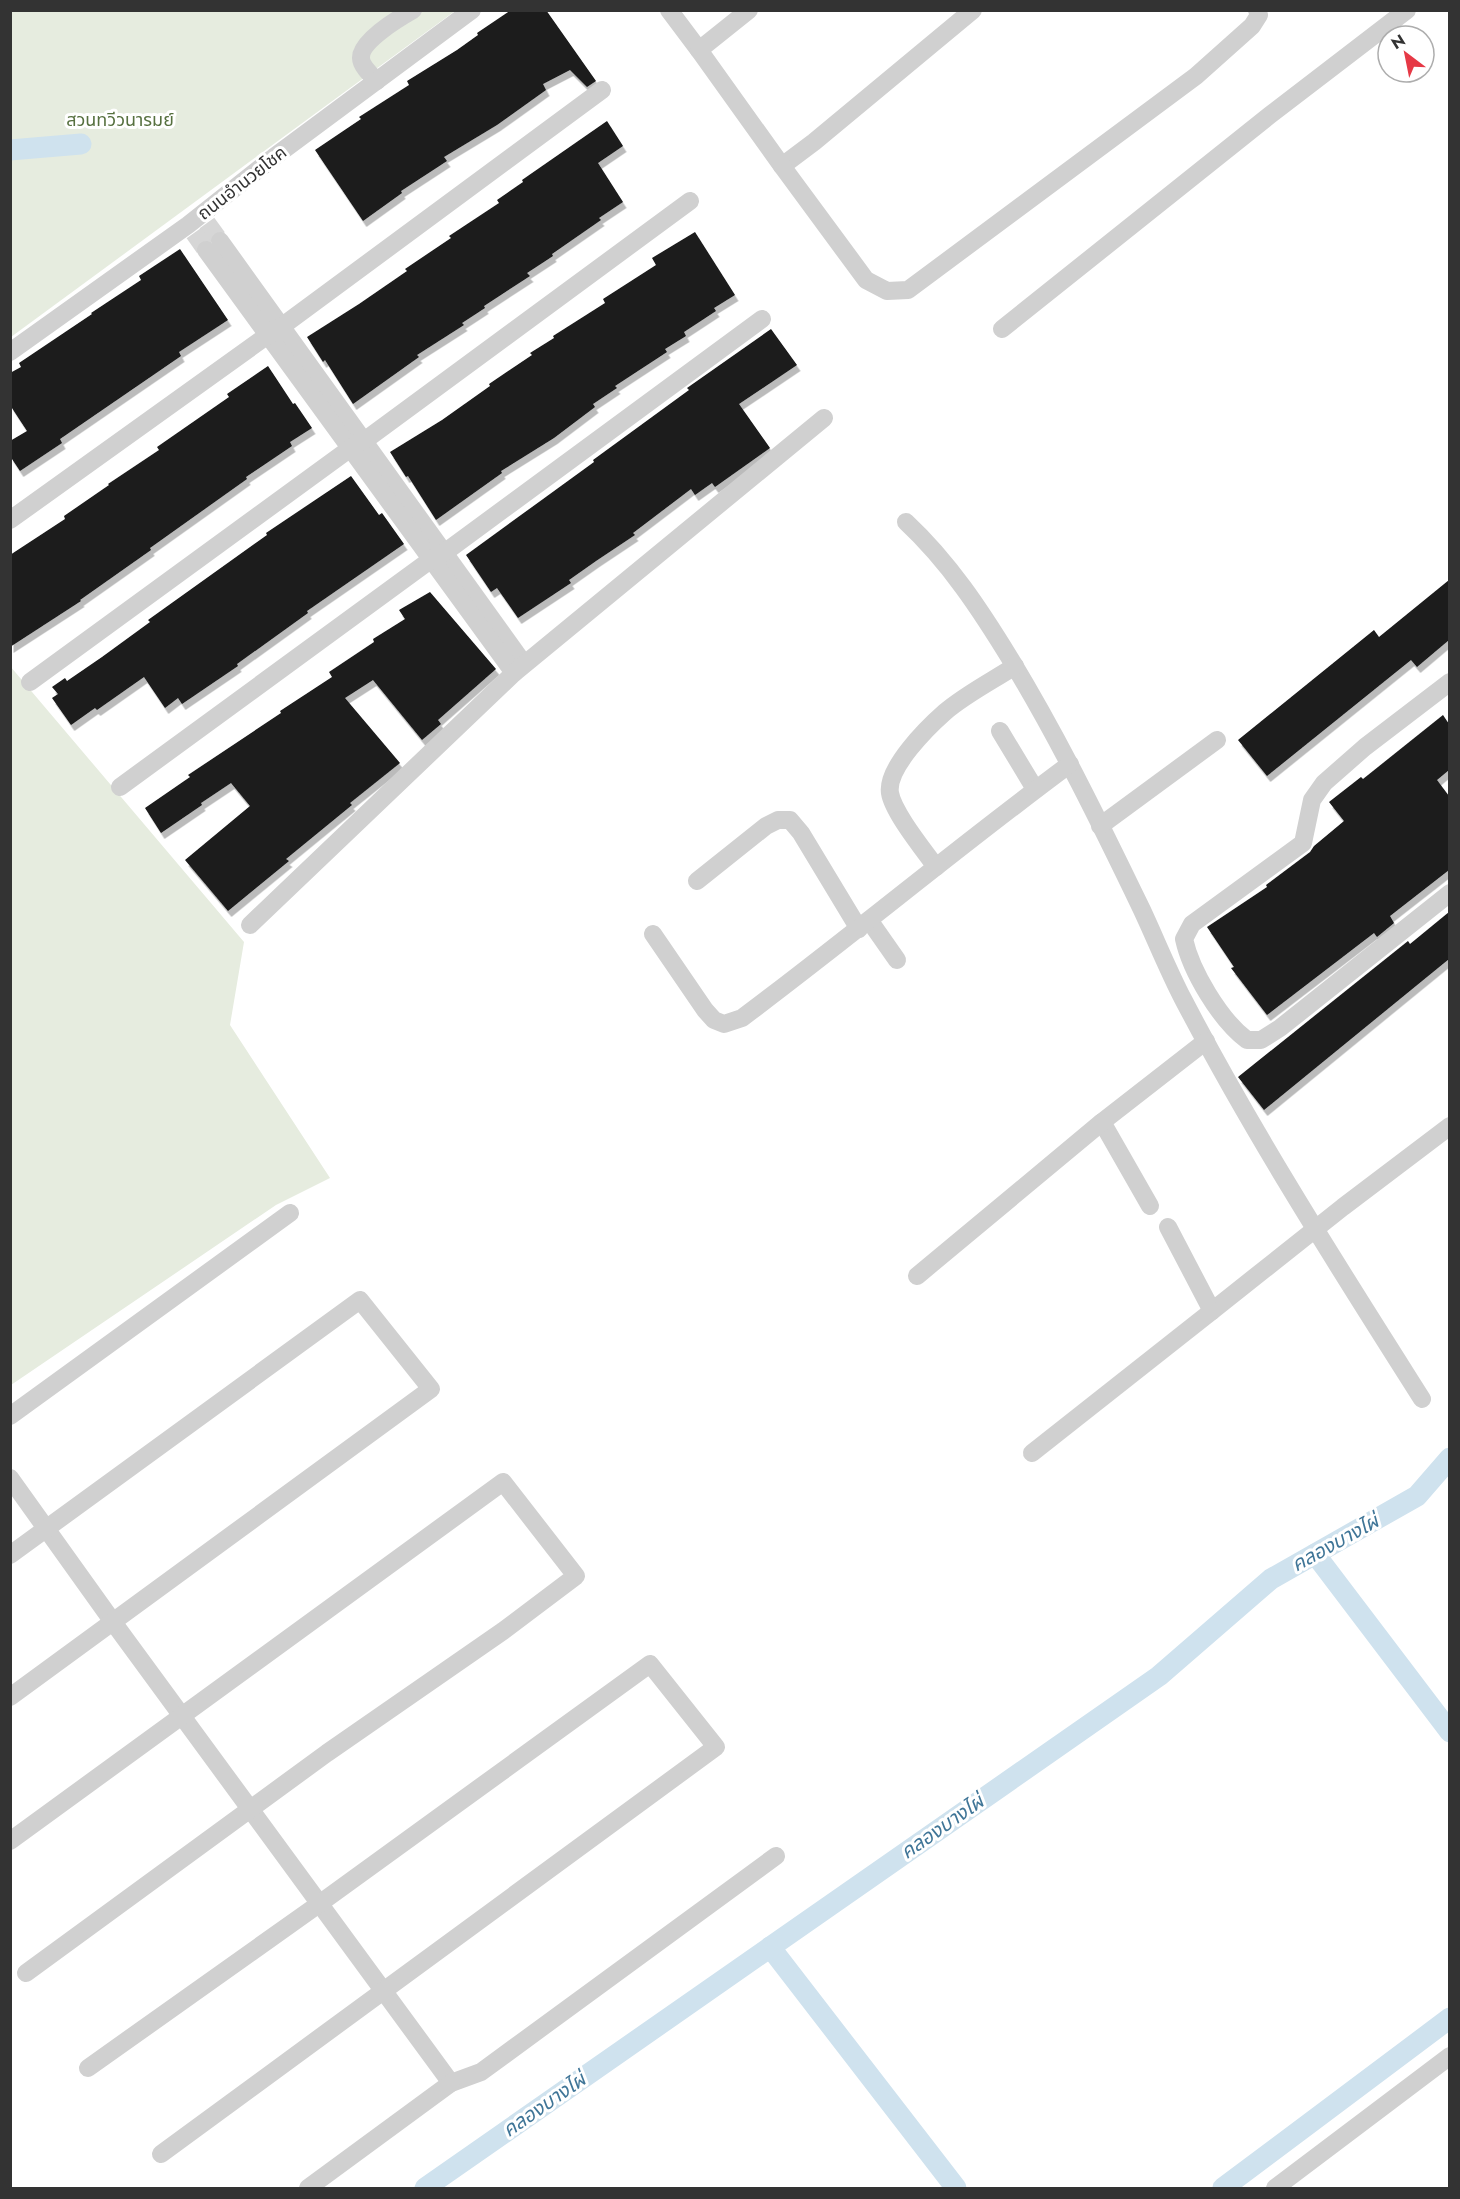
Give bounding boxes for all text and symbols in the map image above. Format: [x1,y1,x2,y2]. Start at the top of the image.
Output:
north arrow [1376,24,1436,84]
text: N [1387,29,1410,55]
park label: สวนทวีวนารมย์ [66,107,174,133]
street label: ถนนอำนวยโชค [192,140,292,226]
water label: คลองบางไผ่ [1286,1506,1387,1579]
water label: คลองบางไผ่ [894,1786,992,1866]
water label: คลองบางไผ่ [496,2064,594,2144]

